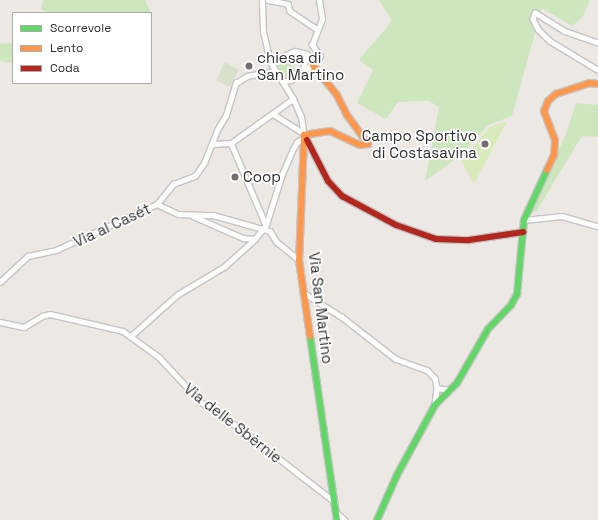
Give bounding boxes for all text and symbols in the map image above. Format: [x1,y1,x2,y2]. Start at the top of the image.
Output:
legend [12,12,152,84]
text: Scorrevole [50,20,111,36]
text: Lento [50,40,84,56]
place label: chiesa di San Martino [257,48,344,83]
text: Coda [50,60,80,76]
marker: chiesa di San Martino [244,61,254,71]
place label: Campo Sportivo di Costasavina [362,126,477,161]
marker: Campo Sportivo di Costasavina [480,139,490,149]
place label: Coop [243,168,281,186]
marker: Coop [230,172,240,182]
street label: Via al Casét [71,199,153,251]
street label: Via San Martino [305,251,337,365]
street label: Via delle Sbèrnie [180,379,286,467]

